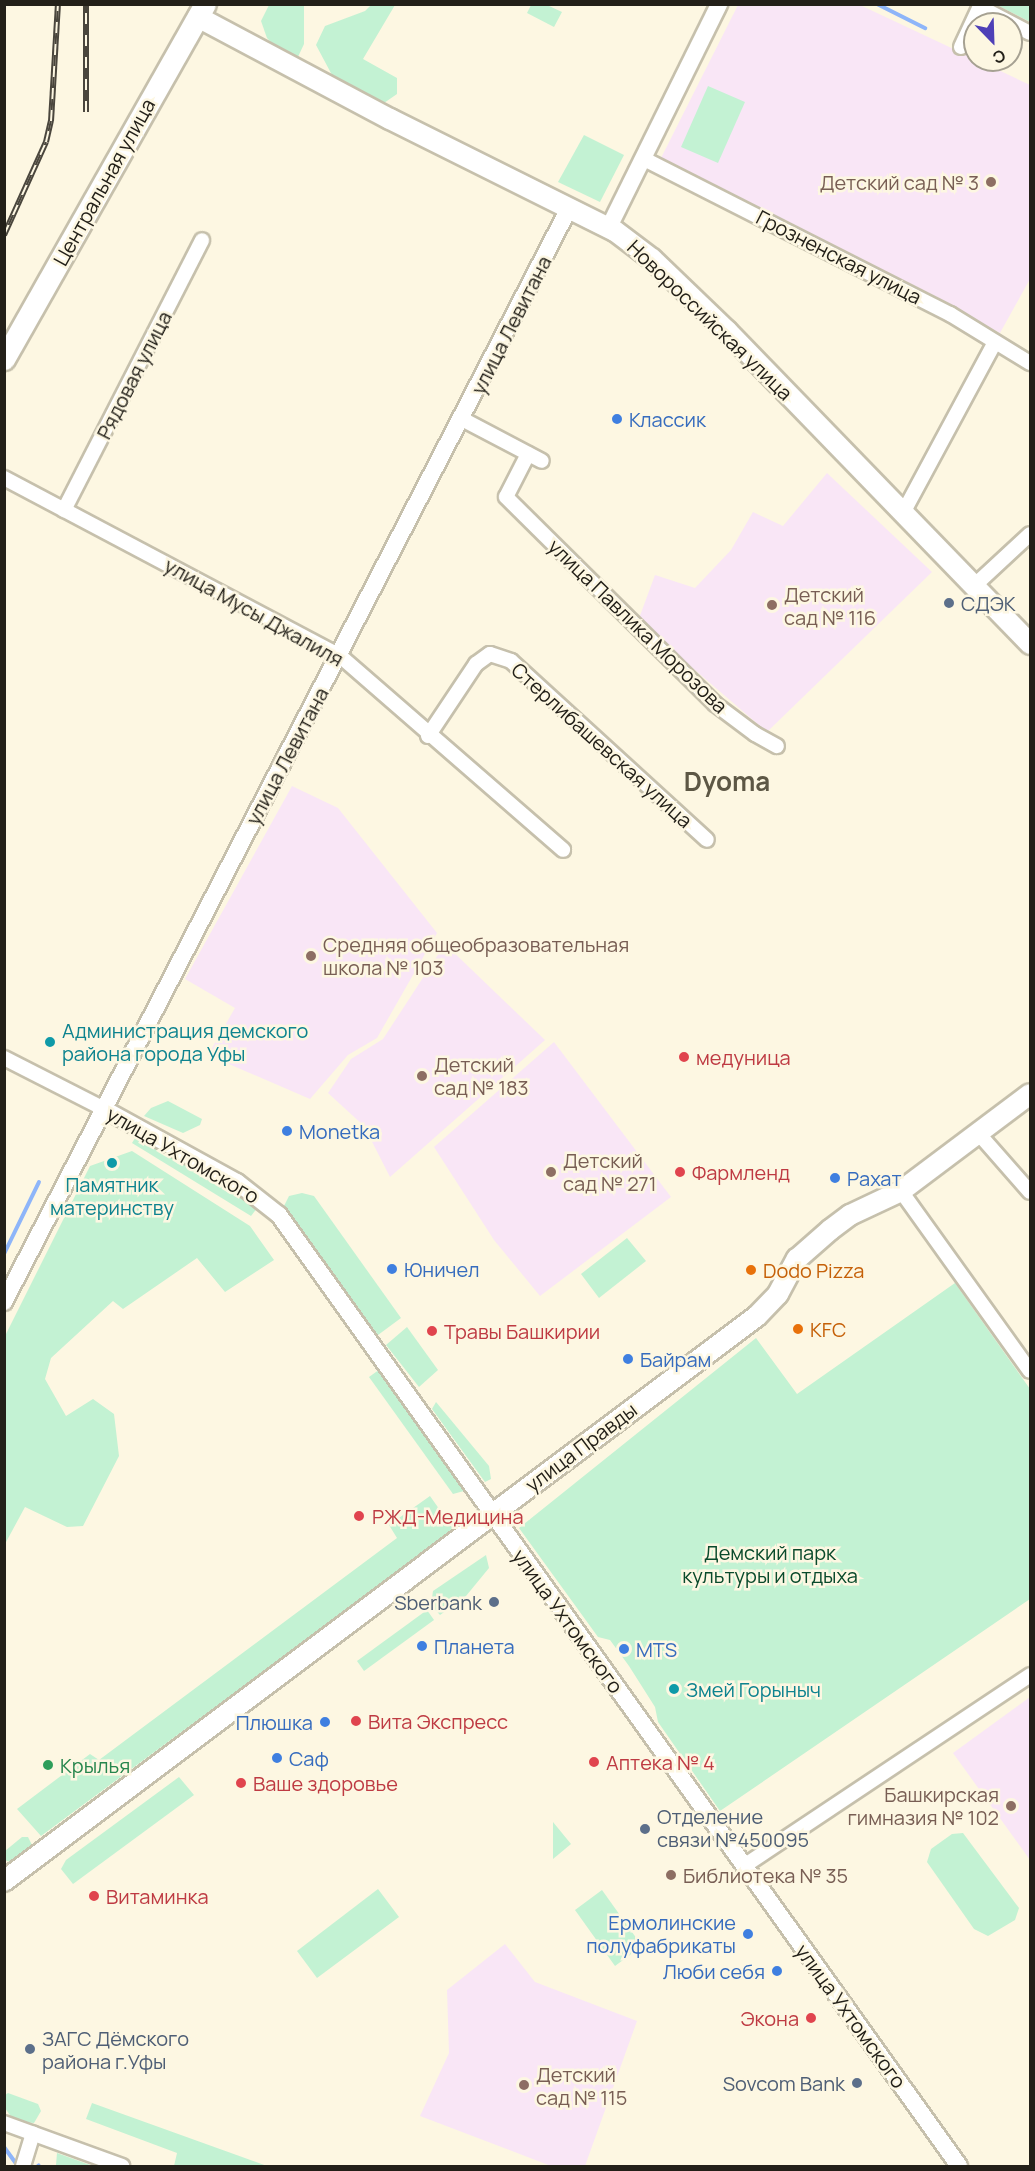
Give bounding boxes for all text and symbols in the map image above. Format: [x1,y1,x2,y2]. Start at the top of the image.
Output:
north arrow [963,12,1023,72]
text: С [990,44,1009,69]
street label: Центральная улица [48,94,160,270]
place label: Детский сад № 3 [820,170,979,194]
marker: Детский сад № 3 [984,175,998,189]
street label: Грозненская улица [752,205,926,309]
street label: Новороссийская улица [623,235,797,405]
street label: улица Левитана [466,252,556,398]
street label: Рядовая улица [91,307,177,443]
place label: Классик [629,407,706,431]
marker: Классик [610,412,624,426]
street label: улица Павлика Морозова [543,534,733,718]
street label: улица Мусы Джалиля [160,553,348,671]
place label: Детский сад № 116 [784,582,876,629]
place label: СДЭК [961,591,1016,615]
marker: СДЭК [942,596,956,610]
marker: Детский сад № 116 [765,598,779,612]
street label: Стерлибашевская улица [507,658,697,832]
street label: улица Левитана [241,683,333,829]
district label: Dyoma [684,766,770,798]
place label: Средняя общеобразовательная школа № 103 [323,933,629,980]
marker: Средняя общеобразовательная школа № 103 [304,949,318,963]
place label: Администрация демского района города Уфы [62,1018,308,1065]
marker: Администрация демского района города Уфы [43,1035,57,1049]
place label: медуница [696,1045,791,1069]
marker: медуница [677,1050,691,1064]
place label: Детский сад № 183 [434,1052,529,1099]
marker: Детский сад № 183 [415,1069,429,1083]
street label: улица Ухтомского [103,1102,263,1208]
place label: Monetka [299,1119,380,1143]
marker: Monetka [280,1124,294,1138]
place label: Детский сад № 271 [563,1148,656,1195]
marker: Памятник материнству [105,1156,119,1170]
place label: Фармленд [692,1160,790,1184]
marker: Детский сад № 271 [544,1165,558,1179]
marker: Фармленд [673,1165,687,1179]
place label: Рахат [847,1166,902,1190]
marker: Рахат [828,1171,842,1185]
place label: Памятник материнству [50,1172,174,1219]
place label: Юничел [404,1257,480,1281]
place label: Dodo Pizza [763,1258,864,1282]
marker: Юничел [385,1262,399,1276]
marker: Dodo Pizza [744,1263,758,1277]
place label: KFC [810,1317,846,1341]
place label: Травы Башкирии [444,1319,600,1343]
marker: KFC [791,1322,805,1336]
marker: Травы Башкирии [425,1324,439,1338]
place label: Байрам [640,1347,711,1371]
marker: Байрам [621,1352,635,1366]
street label: улица Правды [521,1397,641,1497]
place label: РЖД-Медицина [372,1504,524,1528]
marker: РЖД-Медицина [350,1507,368,1525]
park label: Демский парк культуры и отдыха [682,1541,858,1588]
street label: улица Ухтомского [508,1544,628,1698]
place label: Sberbank [394,1590,482,1614]
marker: Sberbank [487,1595,501,1609]
place label: Планета [434,1634,515,1658]
place label: MTS [636,1637,677,1661]
marker: Планета [415,1639,429,1653]
marker: MTS [617,1642,631,1656]
place label: Змей Горыныч [686,1677,821,1701]
marker: Змей Горыныч [667,1682,681,1696]
place label: Вита Экспресс [368,1709,508,1733]
place label: Плюшка [236,1710,313,1734]
marker: Вита Экспресс [349,1714,363,1728]
marker: Плюшка [318,1715,332,1729]
place label: Саф [289,1746,329,1770]
place label: Аптека № 4 [606,1750,715,1774]
marker: Саф [270,1751,284,1765]
place label: Крылья [60,1753,130,1777]
marker: Аптека № 4 [587,1755,601,1769]
marker: Крылья [41,1758,55,1772]
place label: Ваше здоровье [253,1771,398,1795]
marker: Ваше здоровье [234,1776,248,1790]
place label: Башкирская гимназия № 102 [847,1782,999,1829]
marker: Башкирская гимназия № 102 [1004,1799,1018,1813]
place label: Отделение связи №450095 [657,1805,809,1852]
marker: Отделение связи №450095 [638,1822,652,1836]
place label: Библиотека № 35 [683,1863,848,1887]
marker: Библиотека № 35 [664,1868,678,1882]
place label: Витаминка [106,1884,209,1908]
marker: Витаминка [87,1889,101,1903]
place label: Ермолинские полуфабрикаты [586,1910,736,1957]
marker: Ермолинские полуфабрикаты [741,1927,755,1941]
street label: улица Ухтомского [791,1939,911,2093]
place label: Люби себя [663,1959,765,1983]
marker: Люби себя [770,1964,784,1978]
place label: Экона [740,2006,799,2030]
marker: Экона [804,2011,818,2025]
place label: ЗАГС Дёмского района г.Уфы [42,2026,189,2073]
marker: ЗАГС Дёмского района г.Уфы [23,2042,37,2056]
place label: Детский сад № 115 [536,2062,627,2109]
place label: Sovcom Bank [723,2071,845,2095]
marker: Sovcom Bank [850,2076,864,2090]
marker: Детский сад № 115 [517,2078,531,2092]

